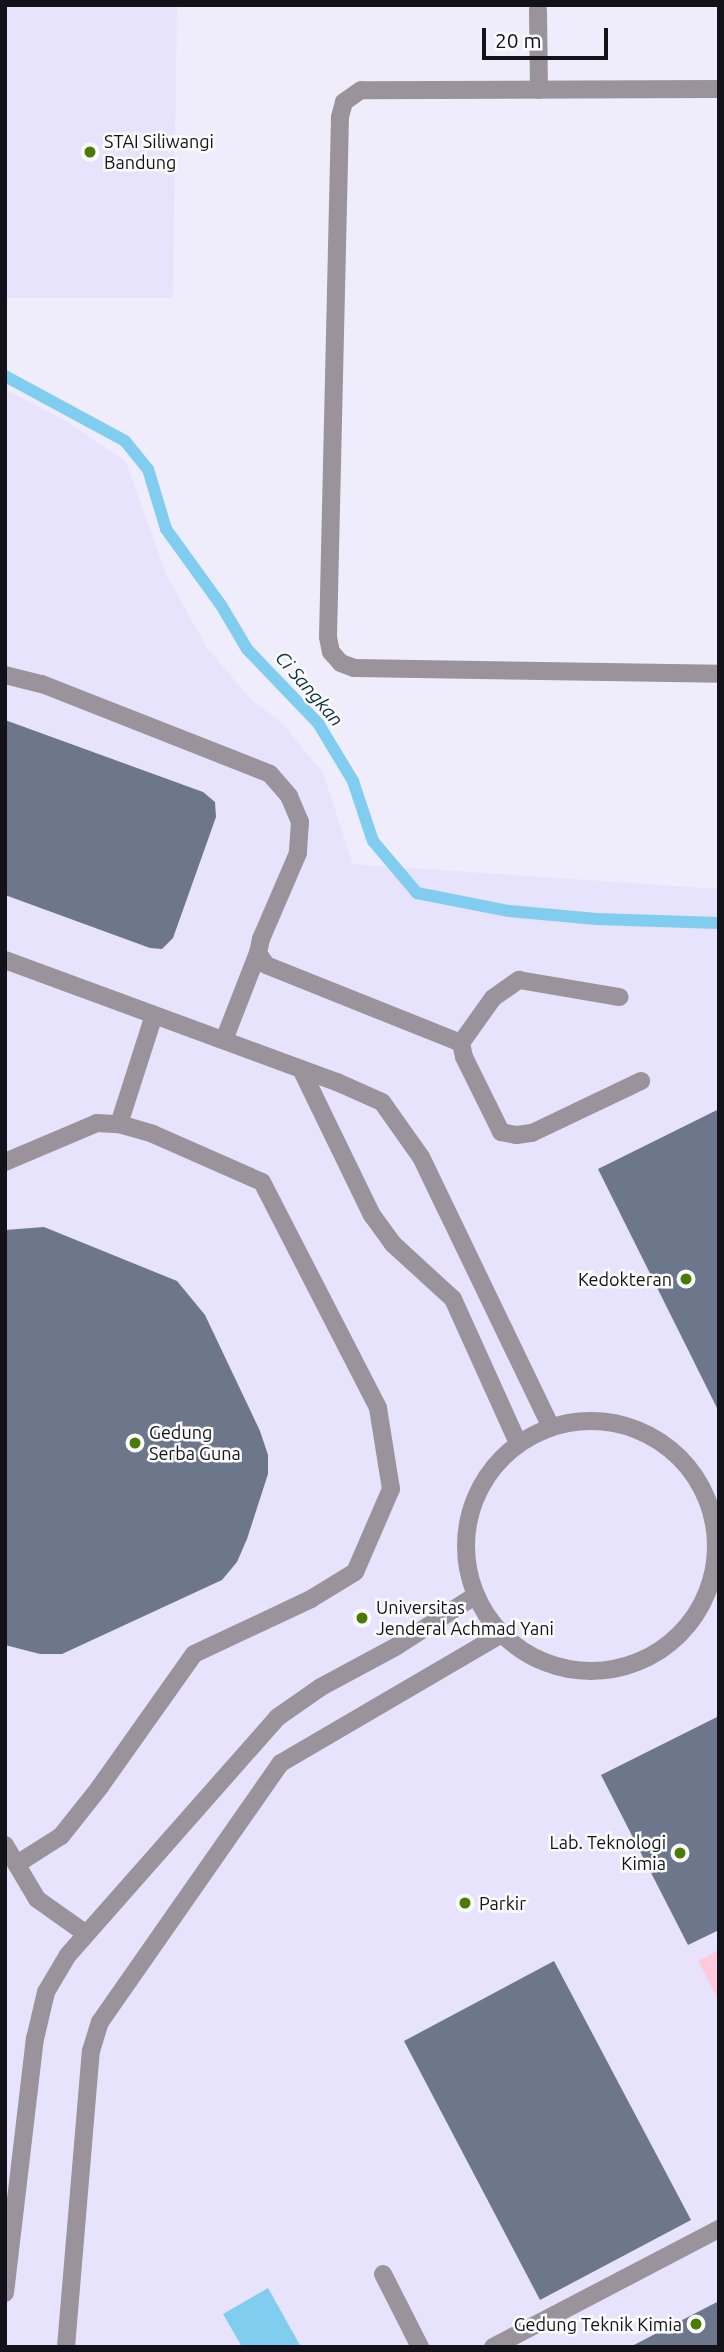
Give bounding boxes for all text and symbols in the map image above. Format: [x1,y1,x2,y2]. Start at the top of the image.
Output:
scale bar [486,14,612,58]
text: 20 m [495,28,542,52]
place label: STAI Siliwangi Bandung [104,131,214,174]
marker: STAI Siliwangi Bandung [82,144,98,160]
water label: Ci Sangkan [270,647,348,731]
place label: Kedokteran [578,1268,672,1290]
marker: Kedokteran [678,1271,694,1287]
place label: Gedung Serba Guna [149,1422,241,1464]
marker: Gedung Serba Guna [127,1435,143,1451]
place label: Universitas Jenderal Achmad Yani [376,1597,554,1640]
marker: Universitas Jenderal Achmad Yani [354,1610,370,1626]
place label: Lab. Teknologi Kimia [550,1832,666,1874]
marker: Lab. Teknologi Kimia [672,1845,688,1861]
place label: Parkir [479,1892,526,1914]
marker: Parkir [457,1895,473,1911]
place label: Gedung Teknik Kimia [514,2313,682,2335]
marker: Gedung Teknik Kimia [688,2316,704,2332]

